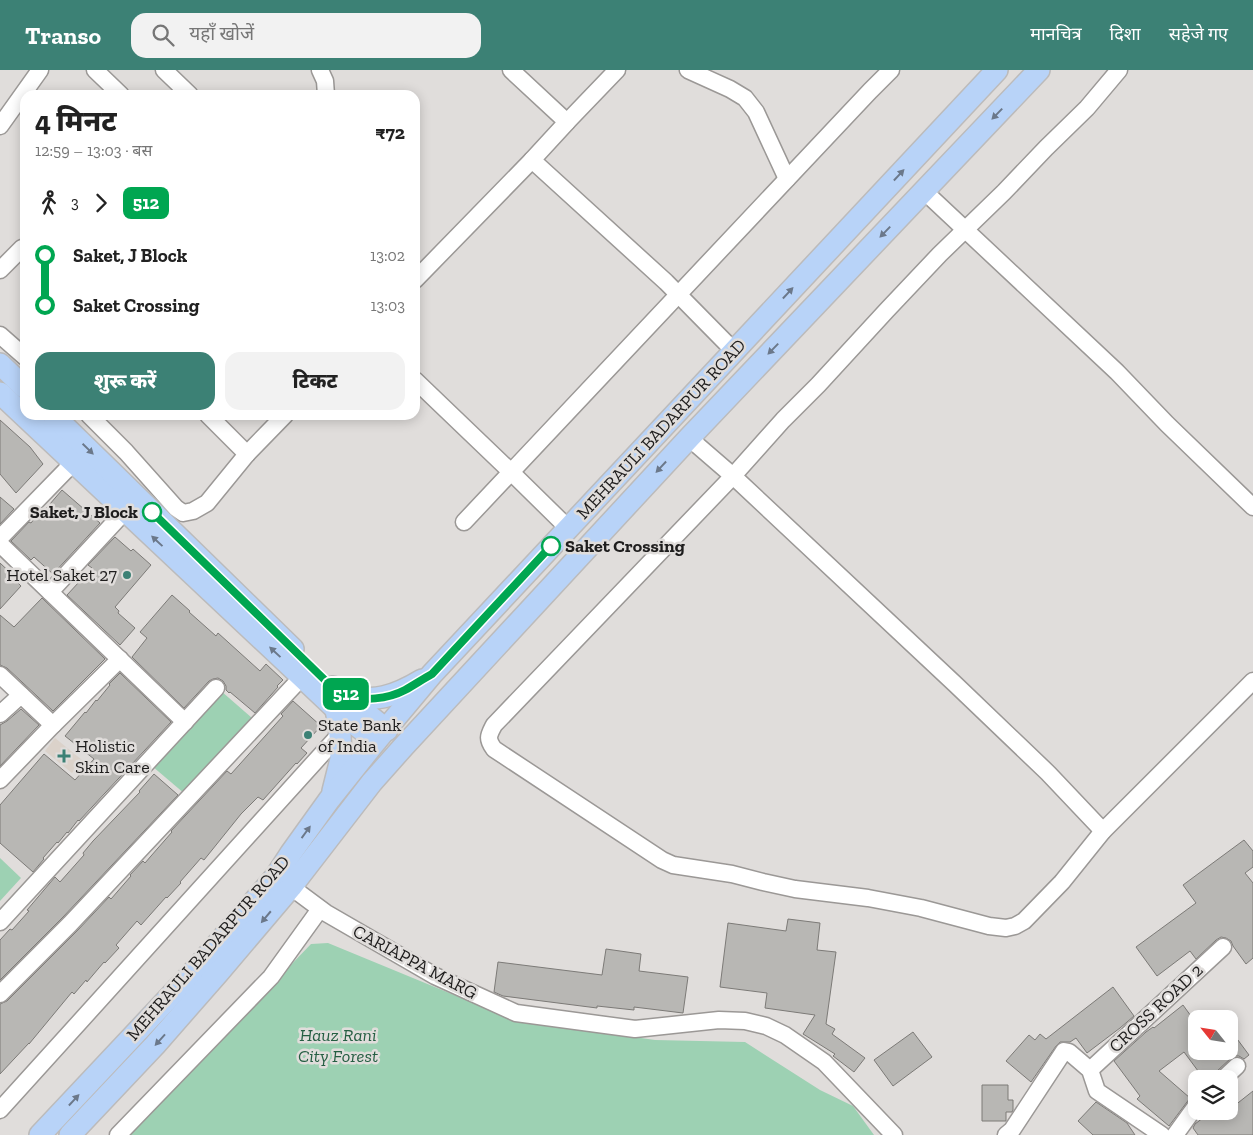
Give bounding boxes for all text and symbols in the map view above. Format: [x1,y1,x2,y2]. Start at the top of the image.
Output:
search box [131,13,481,58]
text: Transo [25,21,101,50]
icon: search [149,21,177,49]
text: यहाँ खोजें [189,22,254,45]
text: मानचित्र [1030,23,1082,45]
text: दिशा [1110,23,1141,45]
text: सहेजे गए [1169,23,1228,45]
text: 4 मिनट [35,105,116,138]
one-way arrow [991,108,1003,120]
text: ₹72 [375,121,405,144]
text: 12:59 – 13:03 · बस [35,141,152,160]
one-way arrow [893,169,905,181]
icon: walk [35,189,63,217]
icon: forward [87,189,115,217]
text: 512 [133,192,159,214]
text: 3 [71,193,79,212]
one-way arrow [879,225,891,237]
text: Saket, J Block [73,244,187,267]
text: 13:02 [370,246,405,265]
one-way arrow [782,288,794,300]
text: Saket Crossing [73,294,200,317]
text: 13:03 [370,296,405,315]
street label: MEHRAULI BADARPUR ROAD [572,334,750,524]
one-way arrow [767,343,779,355]
button: शुरू करें [35,352,215,410]
button: टिकट [225,352,405,410]
one-way arrow [81,443,93,455]
one-way arrow [655,461,667,473]
place label: Saket, J Block [30,501,138,523]
marker: Saket, J Block [142,502,162,522]
one-way arrow [151,535,163,547]
place label: Saket Crossing [565,535,685,557]
marker: Saket Crossing [541,536,561,556]
place label: Hotel Saket 27 [6,564,118,586]
marker: Hotel Saket 27 [121,569,133,581]
one-way arrow [270,646,282,658]
line badge: 512 [317,678,375,710]
text: 512 [333,683,359,705]
place label: State Bank of India [318,714,402,757]
marker: State Bank of India [302,729,314,741]
place label: Holistic Skin Care [75,735,150,778]
marker: Holistic Skin Care [57,749,71,763]
one-way arrow [301,826,312,839]
street label: MEHRAULI BADARPUR ROAD [122,851,294,1045]
one-way arrow [261,910,272,923]
street label: CARIAPPA MARG [349,920,481,1004]
street label: CROSS ROAD 2 [1105,959,1207,1057]
north arrow [1188,1010,1238,1060]
map controls [1188,1010,1238,1120]
park label: Hauz Rani City Forest [298,1024,378,1067]
one-way arrow [154,1033,165,1046]
button: layers [1188,1070,1238,1120]
one-way arrow [68,1094,80,1106]

